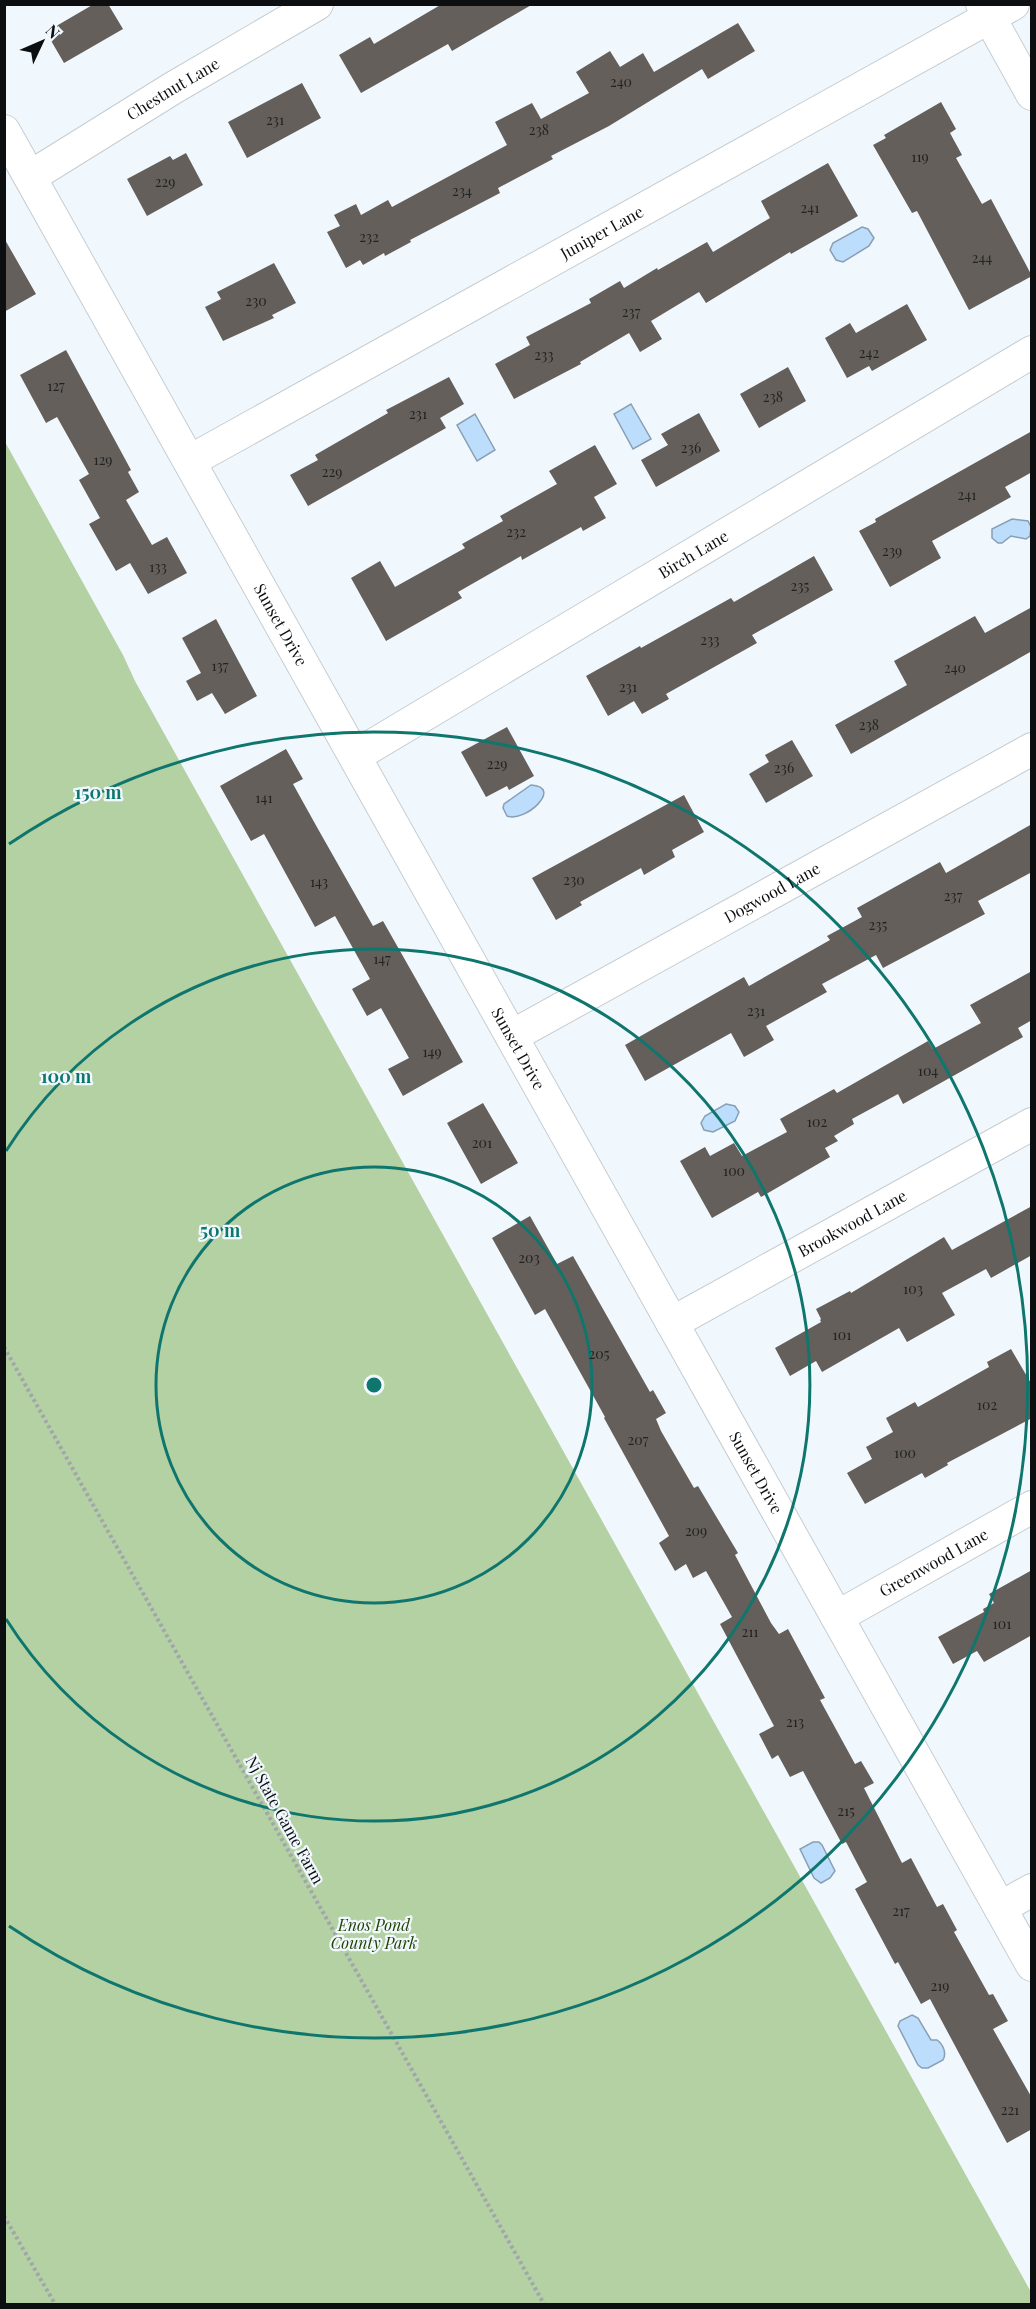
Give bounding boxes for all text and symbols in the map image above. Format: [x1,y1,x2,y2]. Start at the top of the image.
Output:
north arrow [12,12,72,72]
text: N [42,20,65,43]
street label: Chestnut Lane [122,52,223,124]
house number: 240 [610,72,632,91]
house number: 231 [266,110,284,129]
house number: 238 [529,120,549,139]
house number: 119 [911,147,929,166]
house number: 229 [155,172,175,191]
house number: 234 [452,181,472,200]
house number: 241 [801,198,819,217]
street label: Juniper Lane [555,200,647,264]
house number: 232 [359,227,379,246]
house number: 244 [972,248,992,267]
house number: 230 [245,291,267,310]
house number: 237 [622,302,641,321]
house number: 242 [859,343,879,362]
house number: 233 [534,345,554,364]
house number: 127 [47,376,65,395]
house number: 238 [763,387,783,406]
house number: 231 [409,404,427,423]
house number: 236 [681,438,701,457]
house number: 129 [93,450,113,469]
house number: 229 [322,462,342,481]
house number: 241 [958,485,976,504]
house number: 232 [506,522,526,541]
street label: Birch Lane [654,525,732,583]
house number: 239 [882,541,902,560]
house number: 133 [149,557,167,576]
house number: 235 [791,576,810,595]
street label: Sunset Drive [250,580,313,669]
house number: 233 [700,630,720,649]
house number: 137 [212,656,229,675]
house number: 240 [944,658,966,677]
house number: 231 [619,677,637,696]
house number: 238 [859,715,879,734]
house number: 229 [487,754,507,773]
house number: 236 [774,758,794,777]
text: 150 m [74,780,122,804]
house number: 141 [255,788,273,807]
street label: Dogwood Lane [720,857,824,927]
house number: 230 [563,870,585,889]
house number: 143 [310,872,328,891]
house number: 237 [944,886,963,905]
house number: 235 [869,915,888,934]
house number: 147 [373,949,391,968]
house number: 231 [747,1001,765,1020]
street label: Sunset Drive [487,1003,550,1093]
house number: 149 [422,1042,442,1061]
house number: 104 [918,1061,938,1080]
text: 100 m [41,1064,92,1088]
house number: 102 [807,1112,827,1131]
house number: 201 [472,1133,492,1152]
house number: 100 [723,1161,745,1180]
street label: Brookwood Lane [794,1184,910,1261]
text: 50 m [200,1218,241,1242]
house number: 203 [518,1248,540,1267]
house number: 103 [903,1279,923,1298]
house number: 101 [833,1325,851,1344]
house number: 205 [589,1344,610,1363]
centre of rings [364,1375,384,1395]
house number: 102 [977,1395,997,1414]
street label: Sunset Drive [725,1427,788,1517]
house number: 207 [628,1430,649,1449]
house number: 100 [894,1443,916,1462]
house number: 209 [685,1521,707,1540]
street label: Greenwood Lane [875,1523,992,1601]
house number: 101 [993,1614,1011,1633]
house number: 211 [741,1622,759,1641]
house number: 213 [786,1712,804,1731]
street label: Nj State Game Farm [242,1752,329,1887]
house number: 215 [837,1801,855,1820]
house number: 217 [892,1901,910,1920]
park label: Enos Pond County Park [331,1914,417,1953]
house number: 219 [930,1976,950,1995]
house number: 221 [1001,2100,1019,2119]

